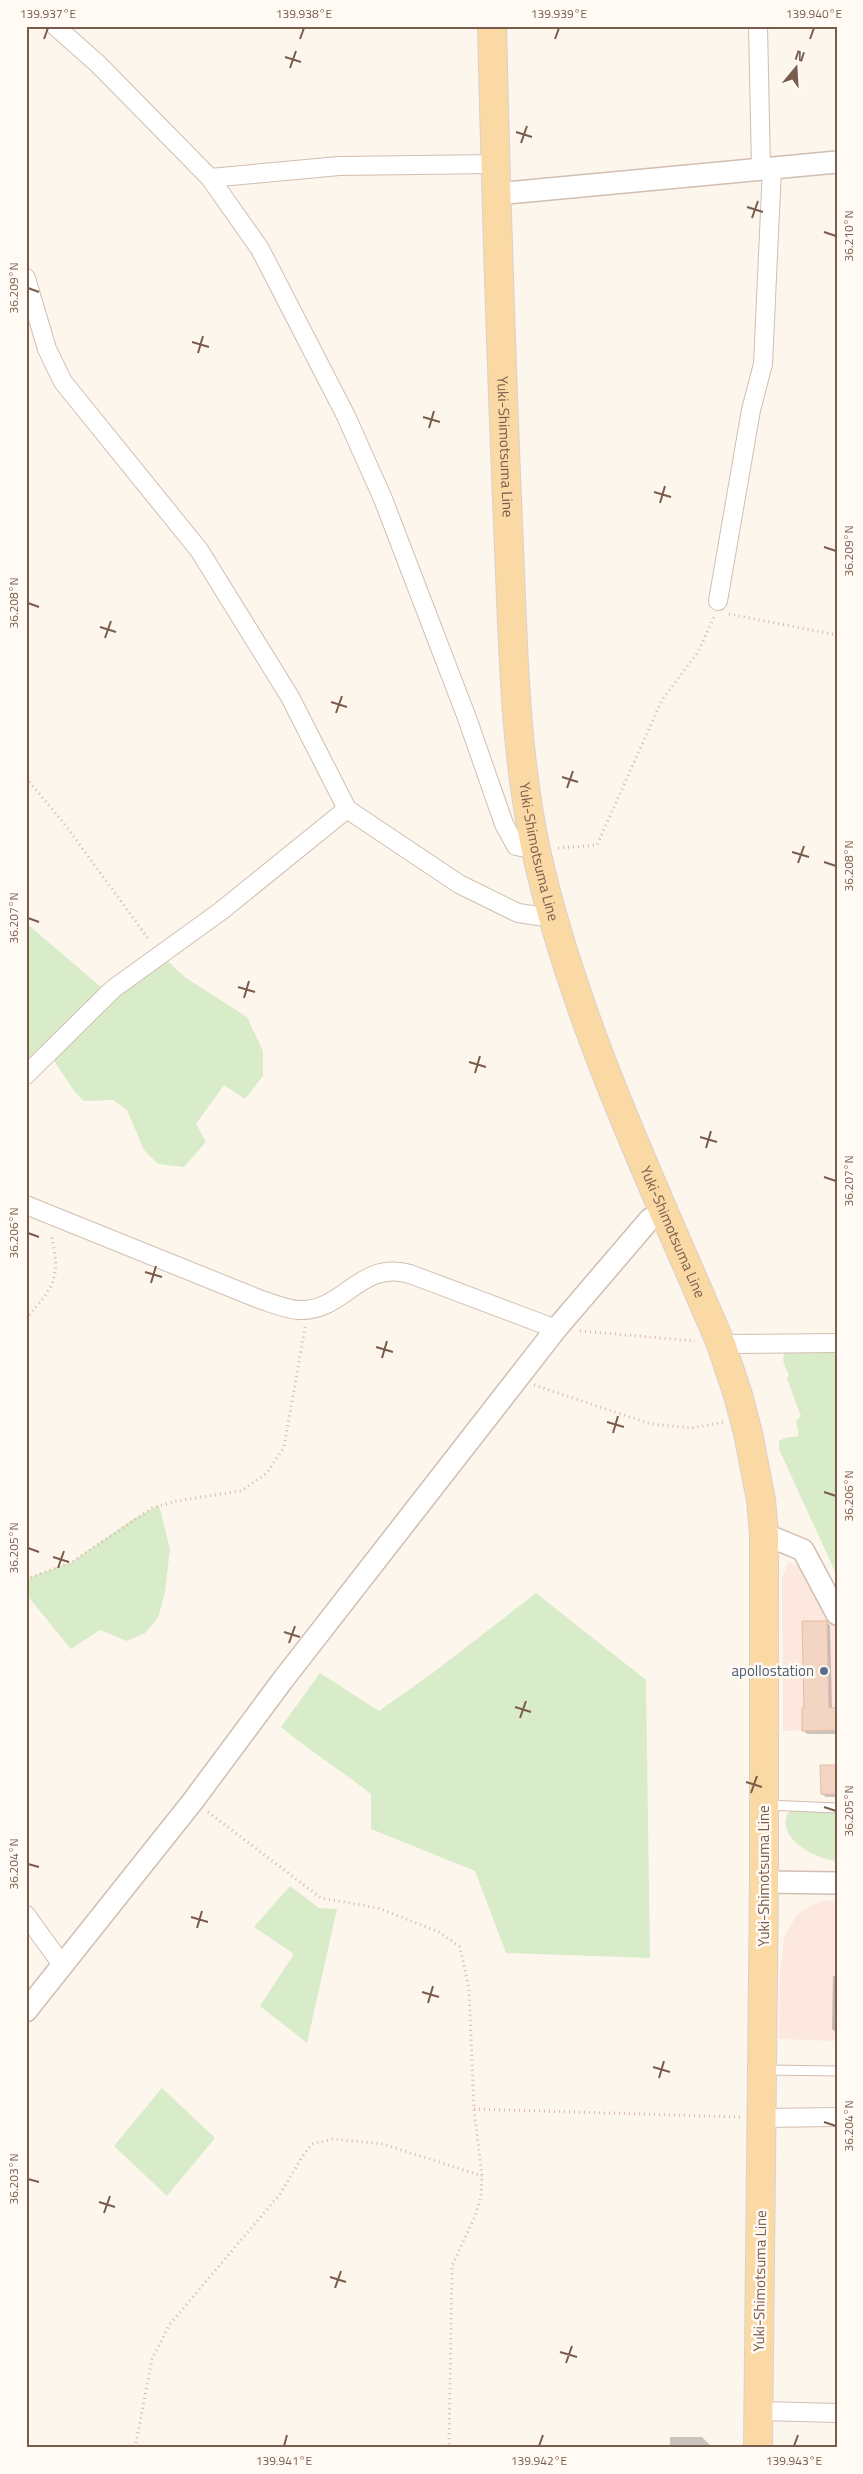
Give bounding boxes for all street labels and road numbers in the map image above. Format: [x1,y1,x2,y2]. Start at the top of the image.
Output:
street label: Yuki-Shimotsuma Line [491,376,520,518]
street label: Yuki-Shimotsuma Line [513,781,565,924]
street label: Yuki-Shimotsuma Line [634,1162,712,1301]
street label: Yuki-Shimotsuma Line [752,1805,775,1947]
street label: Yuki-Shimotsuma Line [747,2210,772,2352]

